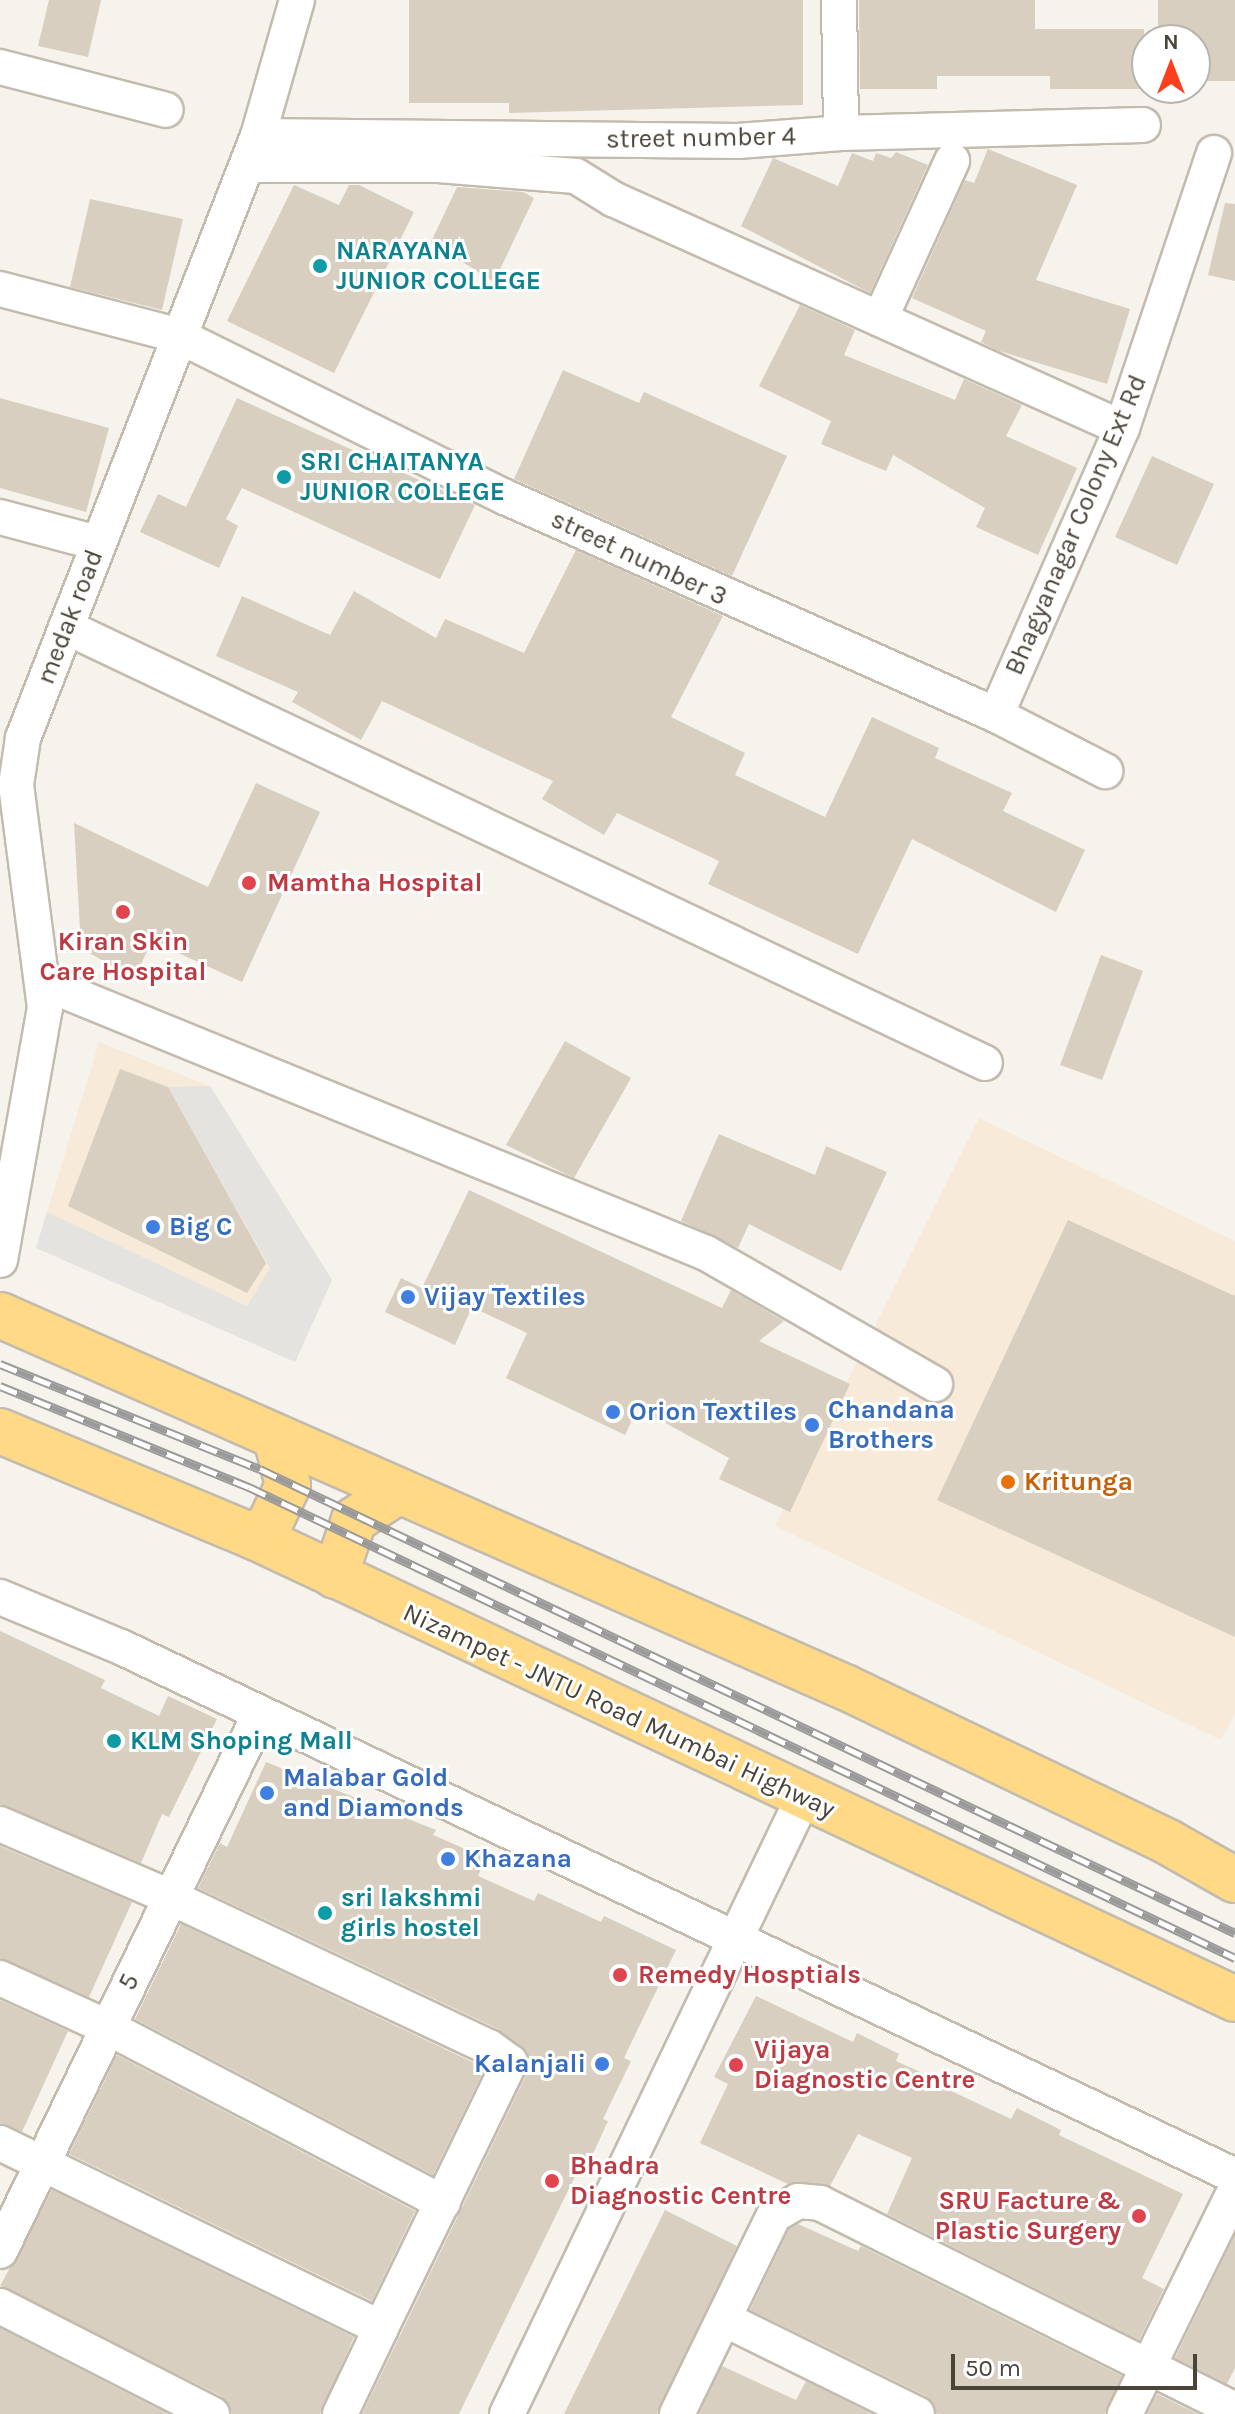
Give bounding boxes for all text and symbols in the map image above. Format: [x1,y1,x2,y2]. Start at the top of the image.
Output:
north arrow [1131,24,1211,104]
text: N [1163,29,1179,55]
street label: street number 4 [606,121,796,155]
place label: NARAYANA JUNIOR COLLEGE [336,235,541,296]
marker: NARAYANA JUNIOR COLLEGE [311,257,329,275]
street label: Bhagyanagar Colony Ext Rd [999,370,1153,680]
place label: SRI CHAITANYA JUNIOR COLLEGE [300,446,505,508]
marker: SRI CHAITANYA JUNIOR COLLEGE [275,468,293,486]
street label: street number 3 [546,504,732,612]
street label: medak road [30,545,110,689]
place label: Mamtha Hospital [267,867,482,899]
marker: Mamtha Hospital [238,872,260,894]
marker: Kiran Skin Care Hospital [112,901,134,923]
place label: Kiran Skin Care Hospital [40,926,206,988]
place label: Big C [169,1211,233,1243]
marker: Big C [144,1218,162,1236]
place label: Vijay Textiles [424,1281,586,1313]
marker: Vijay Textiles [399,1288,417,1306]
place label: Chandana Brothers [828,1394,955,1456]
place label: Orion Textiles [629,1396,797,1428]
marker: Orion Textiles [604,1403,622,1421]
marker: Chandana Brothers [803,1416,821,1434]
place label: Kritunga [1024,1466,1133,1498]
marker: Kritunga [999,1473,1017,1491]
street label: Nizampet - JNTU Road Mumbai Highway [398,1597,840,1825]
place label: KLM Shoping Mall [130,1725,353,1757]
marker: KLM Shoping Mall [105,1732,123,1750]
place label: Malabar Gold and Diamonds [283,1762,464,1824]
marker: Malabar Gold and Diamonds [258,1784,276,1802]
place label: Khazana [464,1843,572,1875]
marker: Khazana [439,1850,457,1868]
place label: sri lakshmi girls hostel [341,1882,482,1944]
marker: sri lakshmi girls hostel [316,1904,334,1922]
place label: Remedy Hosptials [638,1959,861,1991]
marker: Remedy Hosptials [609,1964,631,1986]
street label: 5 [112,1969,146,1995]
place label: Vijaya Diagnostic Centre [754,2034,975,2096]
place label: Kalanjali [474,2048,586,2080]
marker: Vijaya Diagnostic Centre [725,2054,747,2076]
marker: Kalanjali [593,2055,611,2073]
place label: Bhadra Diagnostic Centre [570,2150,791,2212]
marker: Bhadra Diagnostic Centre [541,2170,563,2192]
place label: SRU Facture & Plastic Surgery [935,2185,1121,2246]
marker: SRU Facture & Plastic Surgery [1128,2205,1150,2227]
scale bar [955,2338,1201,2388]
text: 50 m [965,2354,1021,2382]

